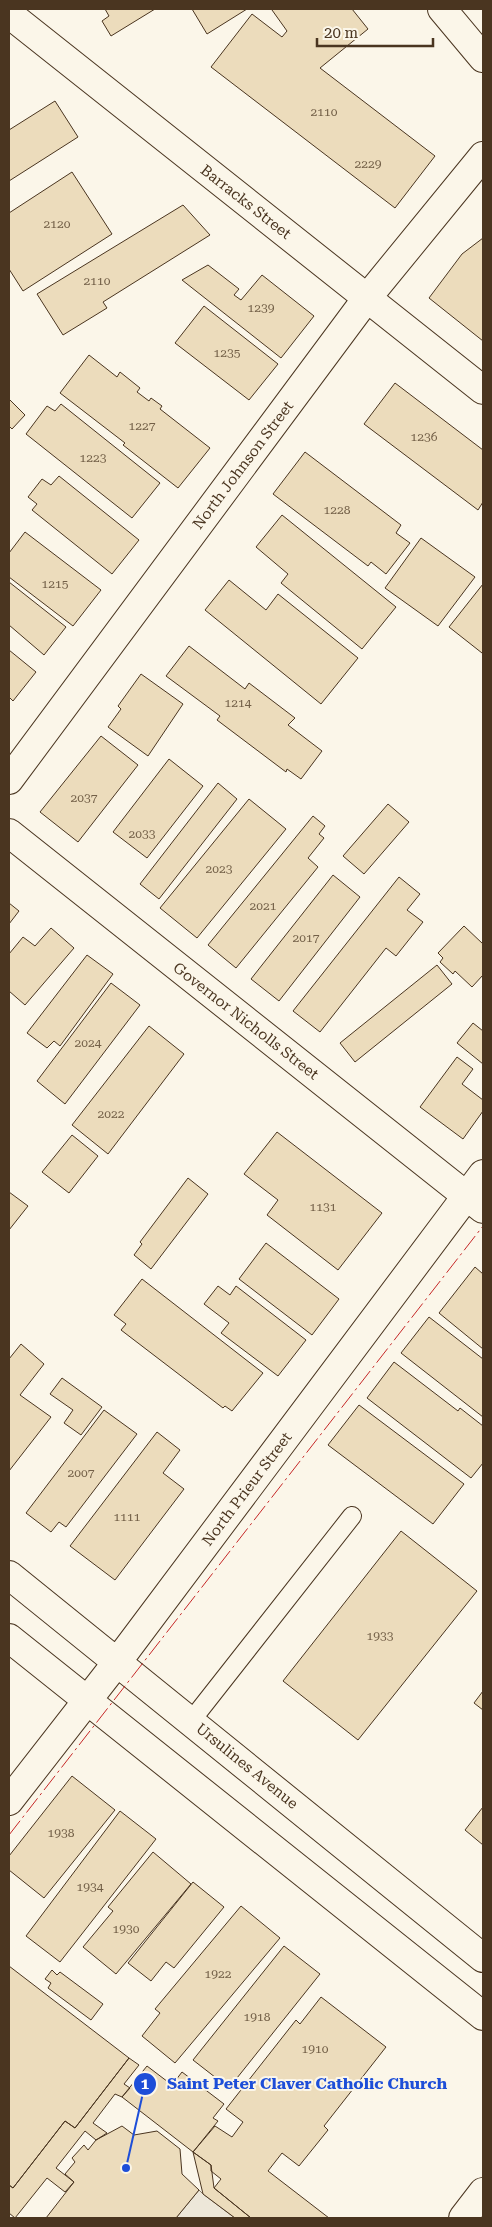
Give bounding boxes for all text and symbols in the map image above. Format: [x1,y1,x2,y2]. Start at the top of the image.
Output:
scale bar [317,15,433,47]
text: 20 m [324,24,359,42]
house number: 2110 [311,105,338,119]
house number: 2229 [355,157,382,171]
street label: Barracks Street [197,161,295,243]
house number: 2120 [44,217,71,231]
house number: 2110 [84,274,111,288]
house number: 1239 [248,301,275,315]
house number: 1235 [214,346,241,360]
street label: North Johnson Street [189,397,297,533]
house number: 1227 [129,419,156,433]
house number: 1236 [411,430,438,444]
house number: 1223 [80,451,107,465]
house number: 1228 [324,503,351,517]
house number: 1215 [42,577,69,591]
house number: 1214 [225,696,252,710]
house number: 2037 [71,791,98,805]
house number: 2033 [129,827,156,841]
house number: 2023 [206,862,233,876]
house number: 2021 [250,899,277,913]
house number: 2017 [293,931,320,945]
street label: Governor Nicholls Street [170,959,323,1084]
house number: 2024 [75,1036,102,1050]
house number: 2022 [98,1107,125,1121]
house number: 1131 [310,1200,337,1214]
street label: North Prieur Street [198,1428,296,1549]
house number: 2007 [68,1466,95,1480]
house number: 1111 [114,1510,141,1524]
house number: 1933 [367,1629,394,1643]
street label: Ursulines Avenue [192,1719,302,1813]
house number: 1938 [48,1826,75,1840]
house number: 1934 [77,1880,104,1894]
house number: 1930 [113,1922,140,1936]
house number: 1922 [205,1967,232,1981]
house number: 1918 [244,2010,271,2024]
house number: 1910 [302,2042,329,2056]
callout: Saint Peter Claver Catholic Church [132,2068,457,2099]
text: Saint Peter Claver Catholic Church [167,2074,447,2093]
text: 1 [141,2075,150,2093]

